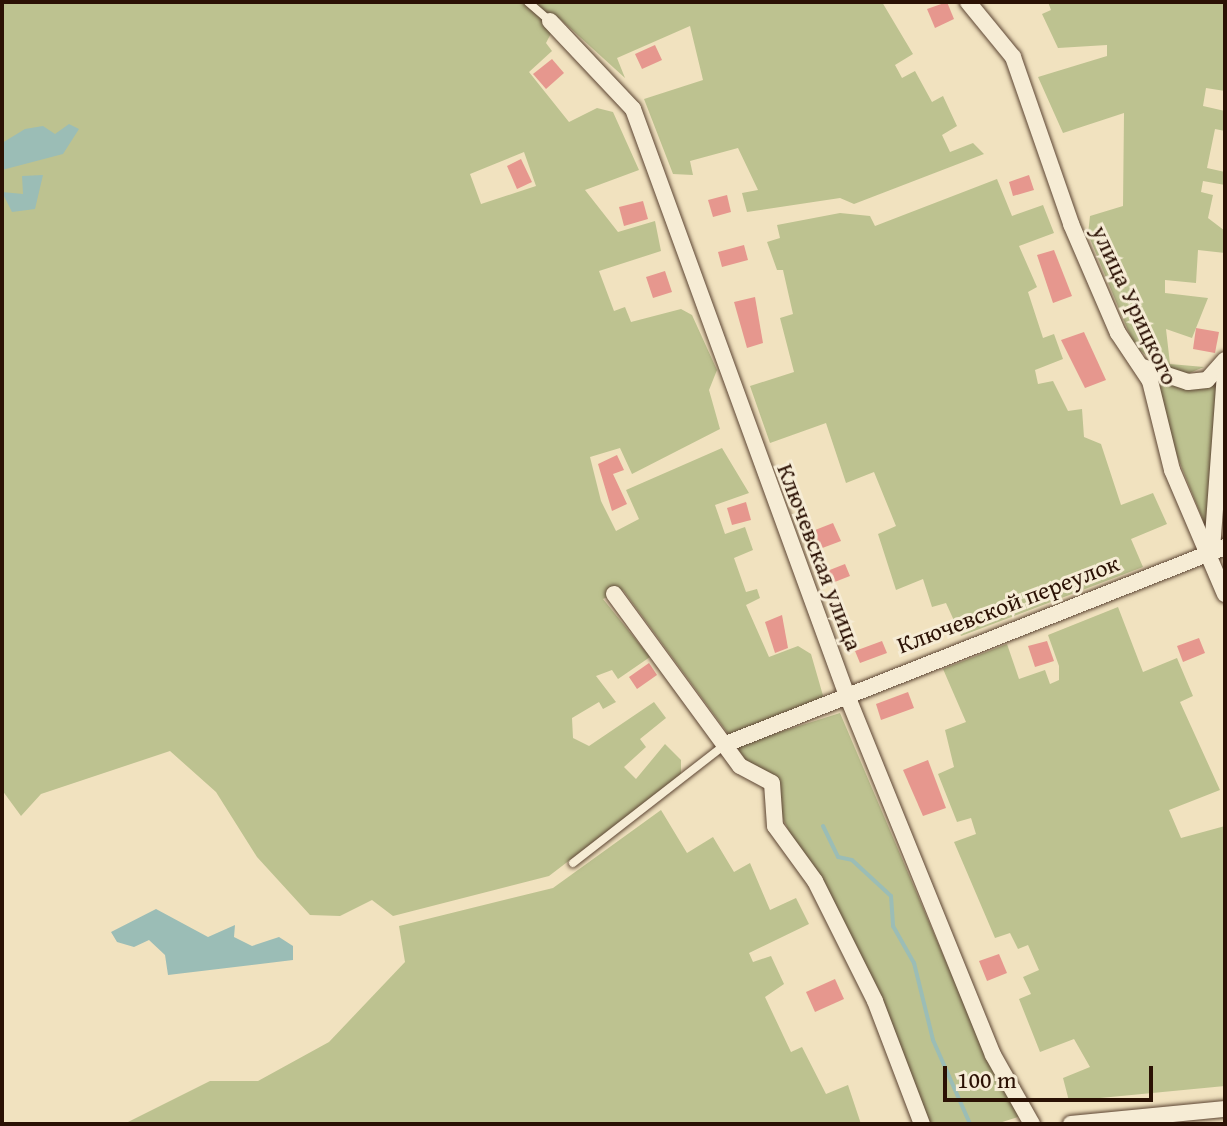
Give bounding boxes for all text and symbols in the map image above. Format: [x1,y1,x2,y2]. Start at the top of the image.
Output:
street label: улица Урицкого [1085,221,1185,389]
street label: Ключевская улица [771,459,869,655]
street label: Ключевской переулок [893,548,1123,660]
scale bar [947,1050,1157,1100]
text: 100 m [957,1062,1017,1097]

